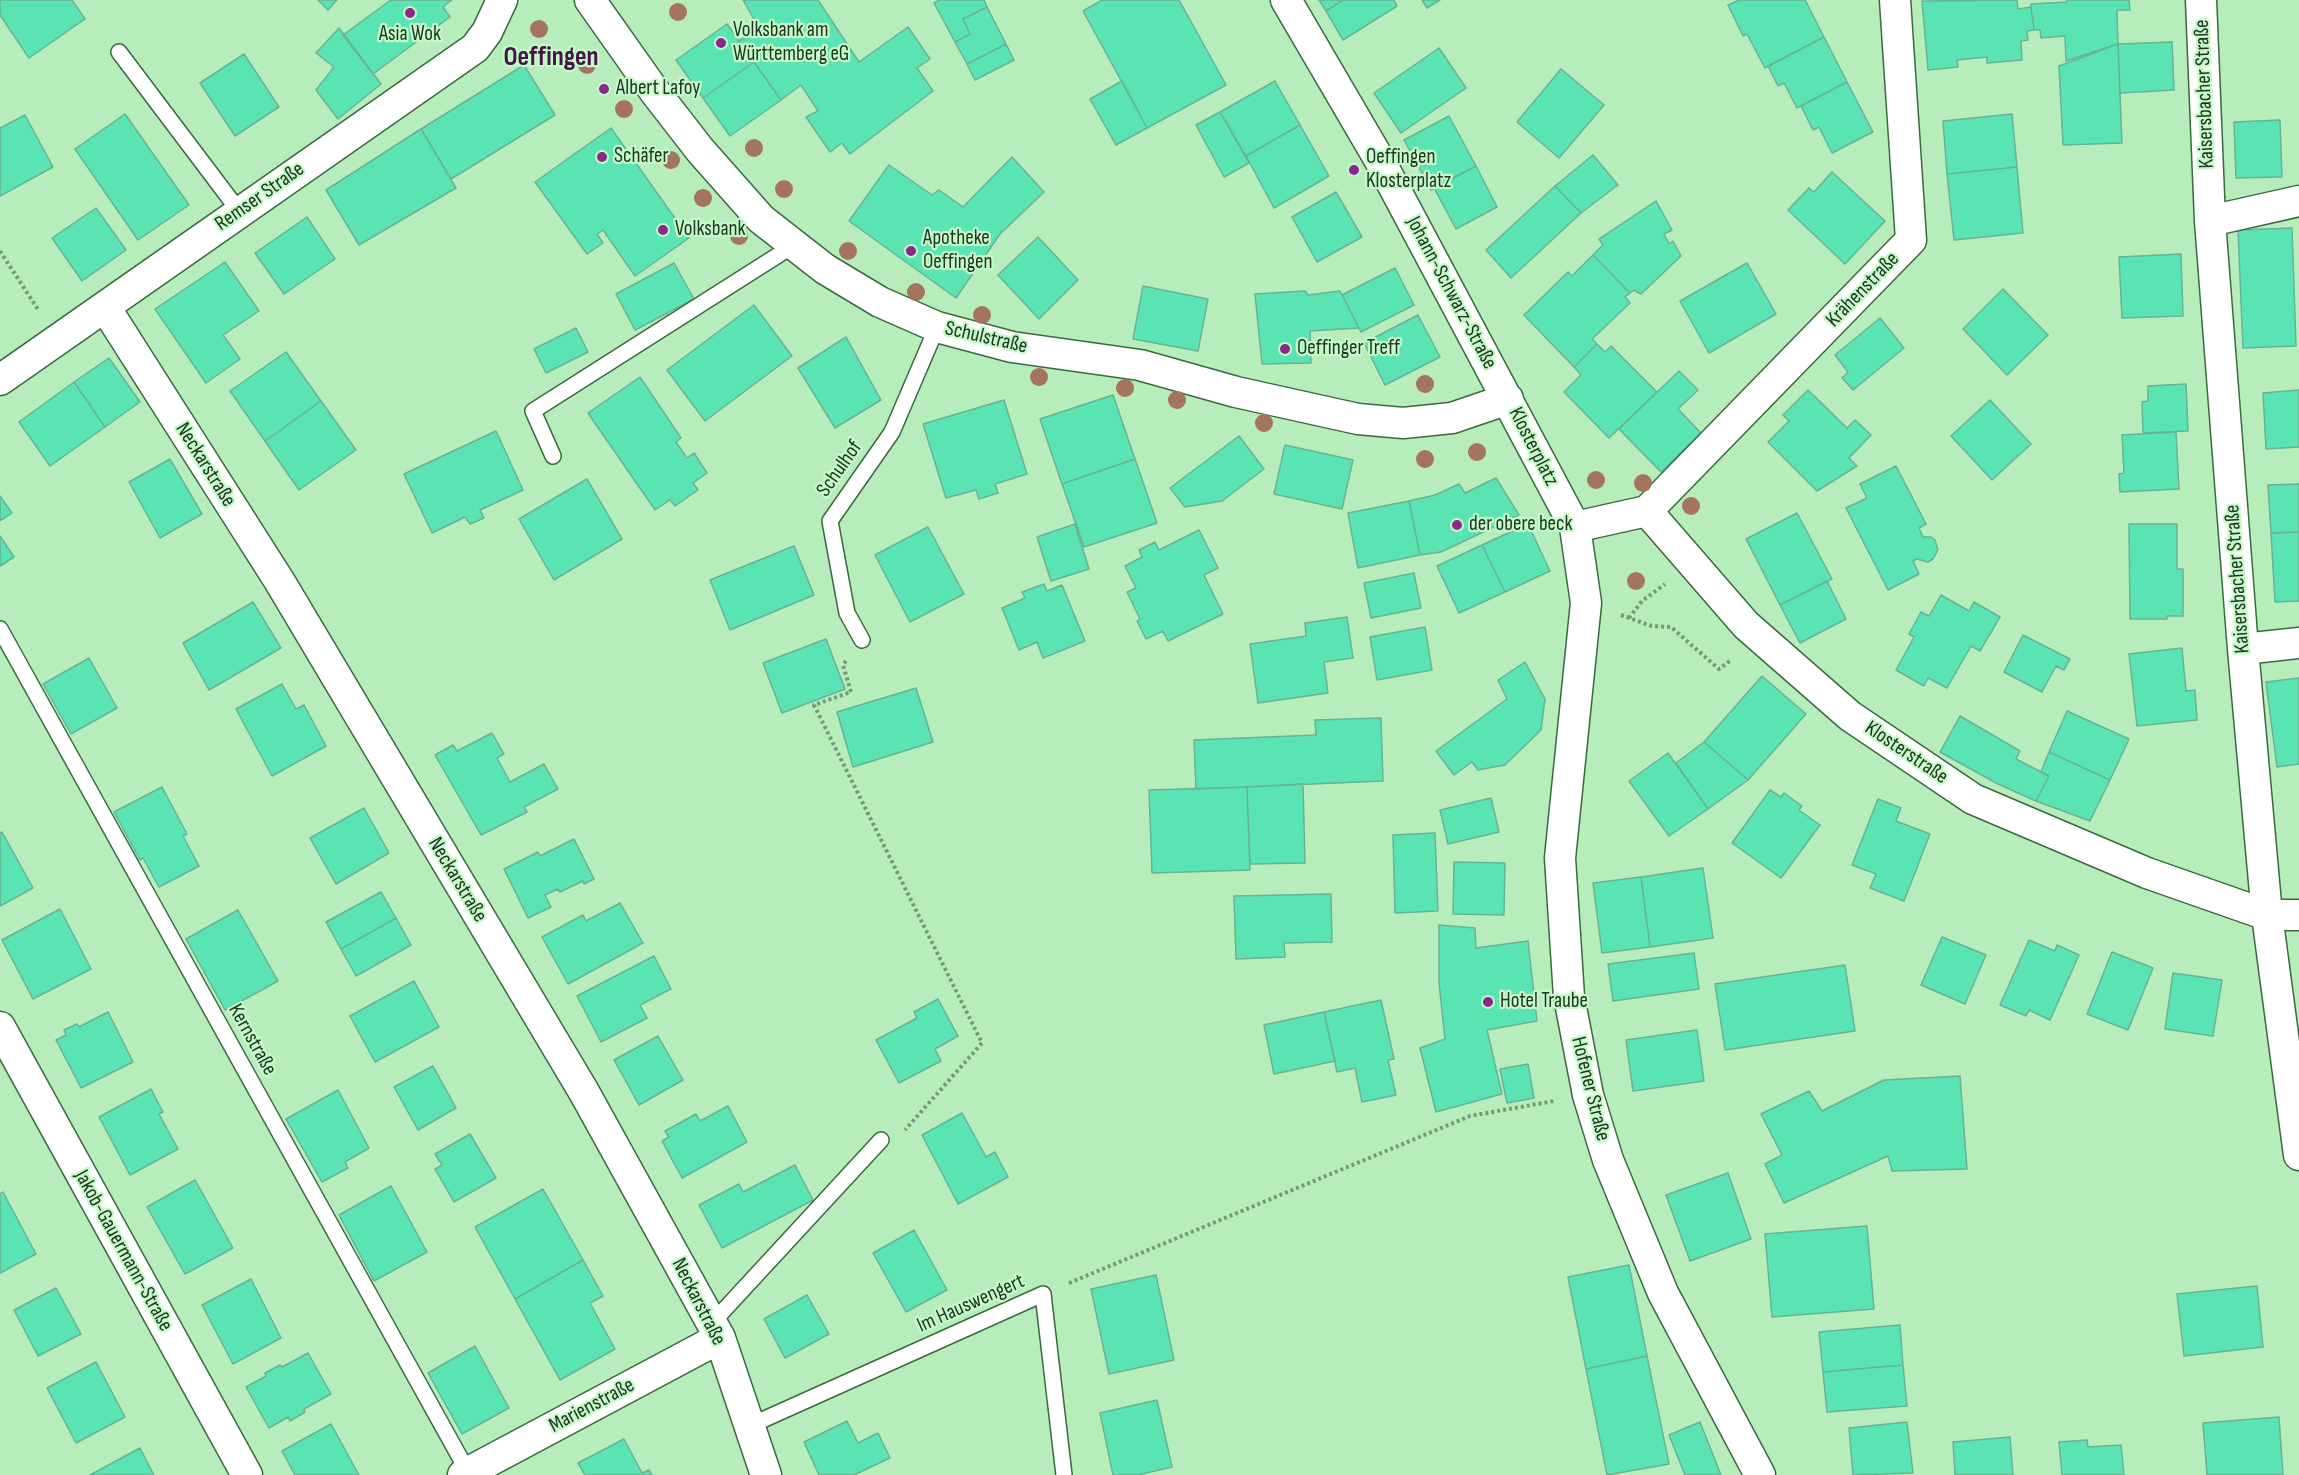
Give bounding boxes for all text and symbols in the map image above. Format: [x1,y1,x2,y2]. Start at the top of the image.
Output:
marker: Asia Wok [403,6,417,20]
place label: Volksbank am Württemberg eG [733,18,849,68]
street label: Kaisersbacher Straße [2190,19,2220,169]
place label: Asia Wok [379,22,441,48]
marker: Volksbank am Württemberg eG [714,36,728,50]
district label: Oeffingen [503,42,599,74]
place label: Albert Lafoy [616,76,700,102]
marker: Albert Lafoy [597,82,611,96]
place label: Schäfer [614,144,669,170]
place label: Oeffingen Klosterplatz [1366,145,1451,195]
marker: Schäfer [595,150,609,164]
street label: Remser Straße [211,157,309,237]
marker: Oeffingen Klosterplatz [1347,163,1361,177]
street label: Johann-Schwarz-Straße [1400,212,1502,374]
place label: Volksbank [675,217,745,243]
marker: Volksbank [656,223,670,237]
place label: Apotheke Oeffingen [923,226,992,276]
marker: Apotheke Oeffingen [904,244,918,258]
street label: Krähenstraße [1821,247,1905,333]
street label: Schulstraße [942,316,1030,360]
place label: Oeffinger Treff [1297,336,1400,362]
marker: Oeffinger Treff [1278,342,1292,356]
street label: Klosterplatz [1502,403,1564,491]
street label: Neckarstraße [169,418,241,512]
street label: Schulhof [812,436,868,502]
street label: Kaisersbacher Straße [2220,504,2256,654]
place label: der obere beck [1469,512,1572,538]
marker: der obere beck [1450,518,1464,532]
street label: Klosterstraße [1860,716,1952,790]
street label: Neckarstraße [422,833,492,927]
place label: Hotel Traube [1500,989,1588,1015]
marker: Hotel Traube [1481,995,1495,1009]
street label: Kernstraße [222,1000,282,1080]
street label: Hofener Straße [1565,1034,1615,1144]
street label: Jakob-Gauermann-Straße [68,1166,178,1336]
street label: Neckarstraße [665,1254,731,1350]
street label: Im Hauswengert [913,1269,1029,1339]
street label: Marienstraße [545,1373,639,1439]

